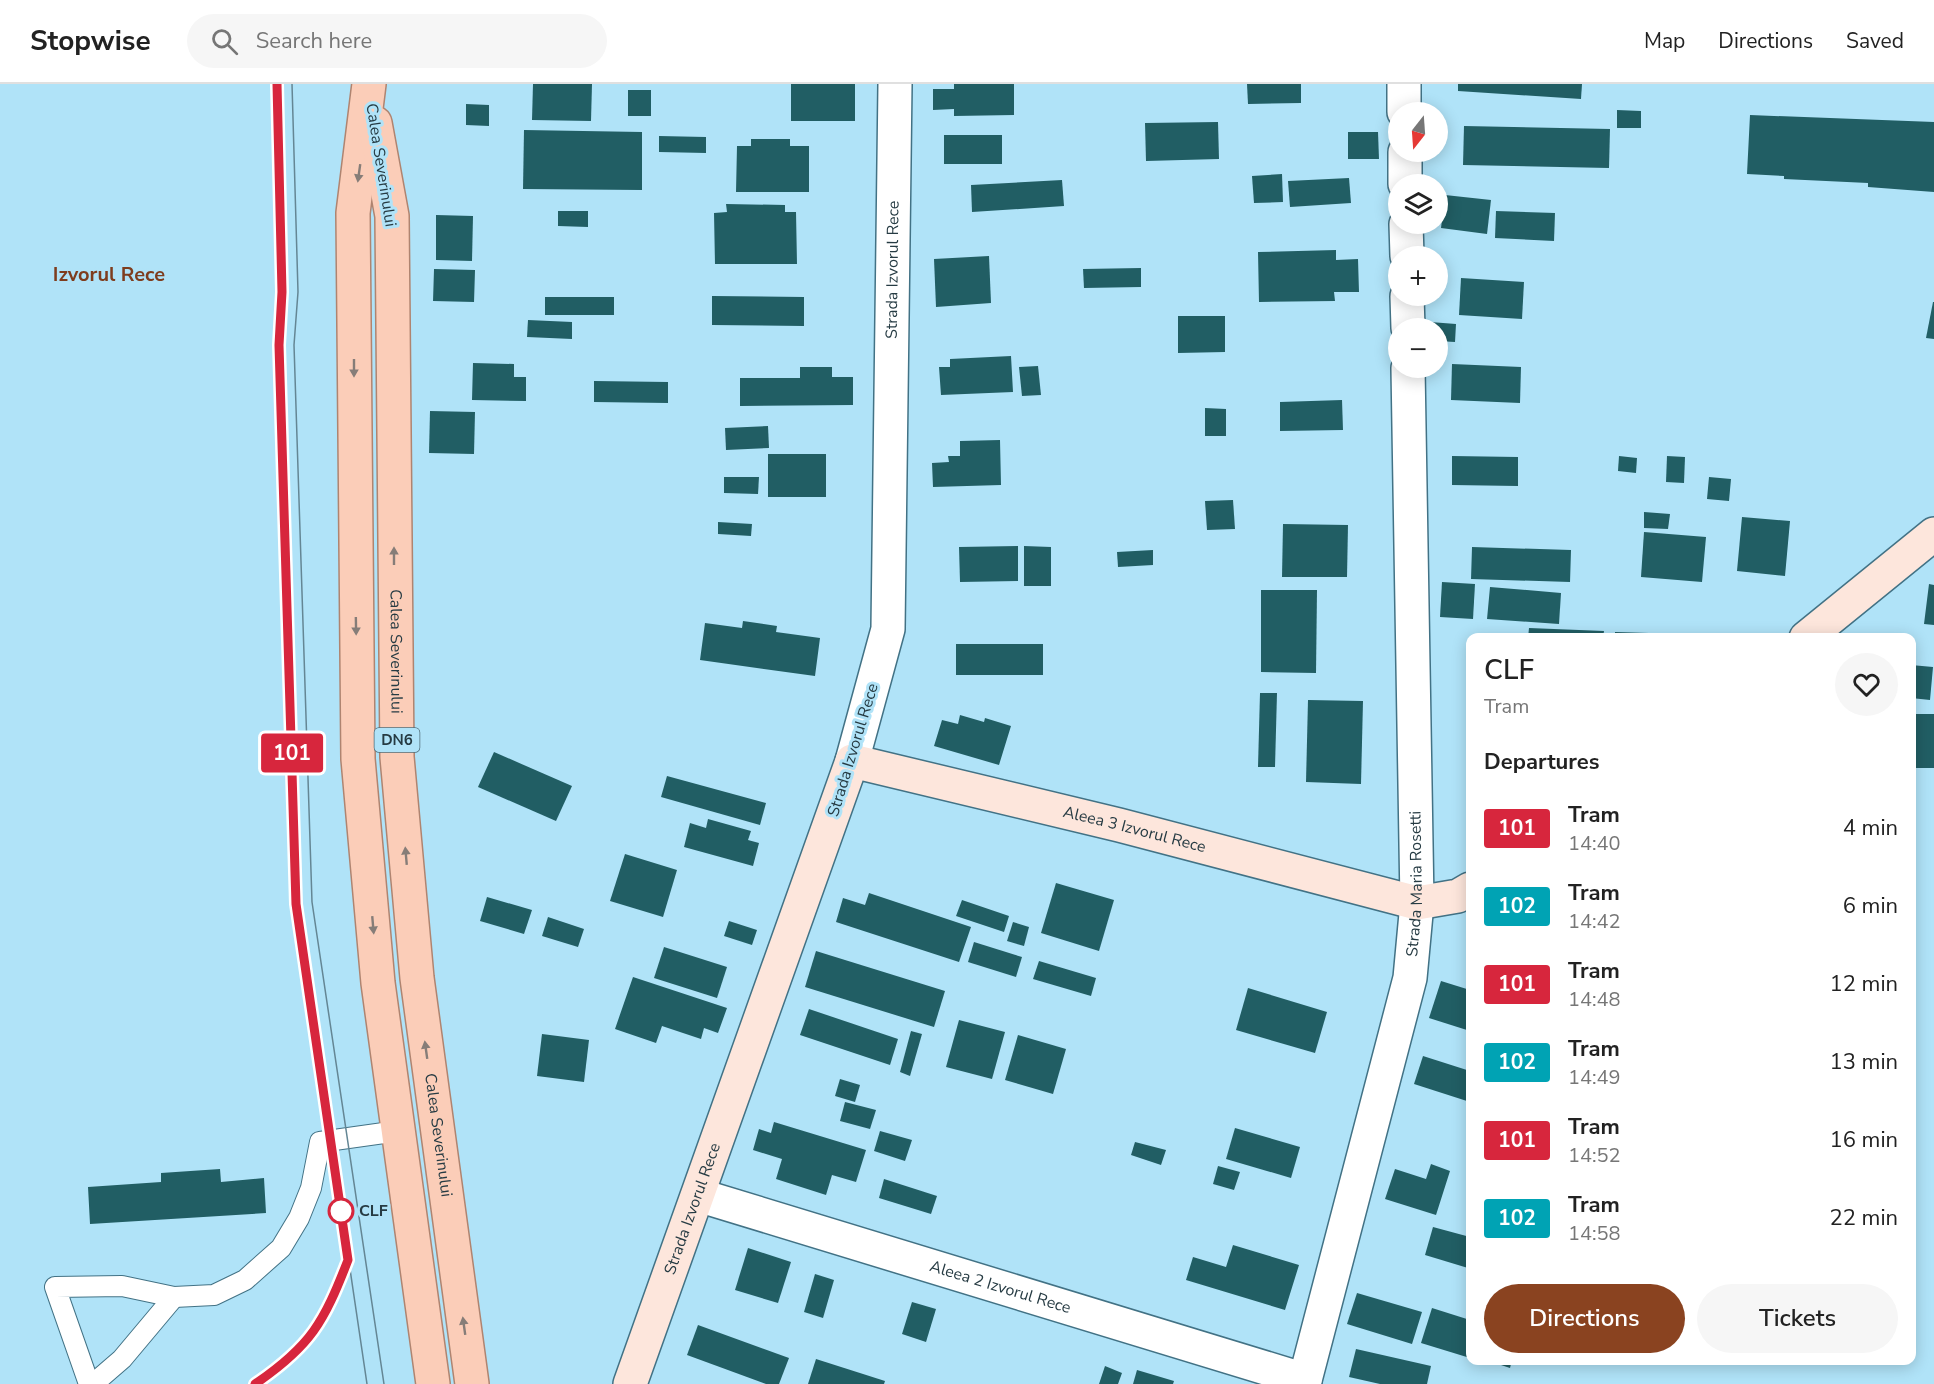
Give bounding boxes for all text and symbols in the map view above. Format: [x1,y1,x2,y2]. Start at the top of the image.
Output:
search box [187,14,607,68]
text: Stopwise [30,22,151,60]
icon: search [208,25,241,58]
text: Search here [256,26,372,56]
text: Map [1644,27,1685,55]
text: Directions [1718,27,1813,55]
text: Saved [1846,27,1904,55]
street label: Calea Severinului [360,102,402,228]
north arrow [1388,102,1448,162]
map controls [1388,102,1448,378]
one-way arrow [354,164,363,183]
button: layers [1388,174,1448,234]
street label: Strada Izvorul Rece [881,201,905,339]
button: + [1388,246,1448,306]
district label: Izvorul Rece [53,261,165,288]
button: − [1388,318,1448,378]
one-way arrow [349,358,359,377]
one-way arrow [389,547,399,566]
street label: Calea Severinului [384,589,408,714]
one-way arrow [351,616,360,635]
text: CLF [1484,651,1534,689]
button: heart [1835,653,1898,716]
street label: Strada Izvorul Rece [822,681,884,819]
text: Tram [1484,693,1529,720]
road number: DN6 [374,728,420,752]
line badge: 101 [258,734,326,772]
text: 101 [273,739,311,767]
text: Departures [1484,747,1599,777]
text: Tram [1568,800,1620,830]
street label: Aleea 3 Izvorul Rece [1061,801,1208,858]
street label: Strada Maria Rosetti [1401,811,1428,958]
text: 4 min [1843,813,1898,843]
text: 101 [1498,814,1536,842]
text: 14:40 [1568,830,1621,857]
one-way arrow [401,846,411,865]
text: Tram [1568,878,1620,908]
text: 6 min [1843,891,1898,921]
text: 102 [1498,892,1536,920]
text: 14:42 [1568,908,1621,935]
one-way arrow [368,916,378,935]
text: Tram [1568,956,1620,986]
text: 12 min [1830,969,1898,999]
text: 101 [1498,970,1536,998]
text: 14:48 [1568,986,1621,1013]
text: Tram [1568,1034,1620,1064]
one-way arrow [422,1040,431,1059]
text: 13 min [1830,1047,1898,1077]
text: 102 [1498,1048,1536,1076]
text: 14:49 [1568,1064,1621,1091]
street label: Calea Severinului [419,1072,458,1198]
text: Tram [1568,1112,1620,1142]
text: 16 min [1830,1125,1898,1155]
text: 101 [1498,1126,1536,1154]
street label: Strada Izvorul Rece [659,1140,726,1278]
text: 14:52 [1568,1142,1621,1169]
text: Tram [1568,1190,1620,1220]
marker: CLF [328,1198,354,1224]
place label: CLF [359,1200,388,1222]
text: 22 min [1830,1203,1898,1233]
text: 102 [1498,1204,1536,1232]
text: 14:58 [1568,1220,1621,1247]
street label: Aleea 2 Izvorul Rece [927,1255,1074,1319]
button: Directions [1484,1284,1685,1353]
button: Tickets [1697,1284,1898,1353]
one-way arrow [460,1316,469,1335]

